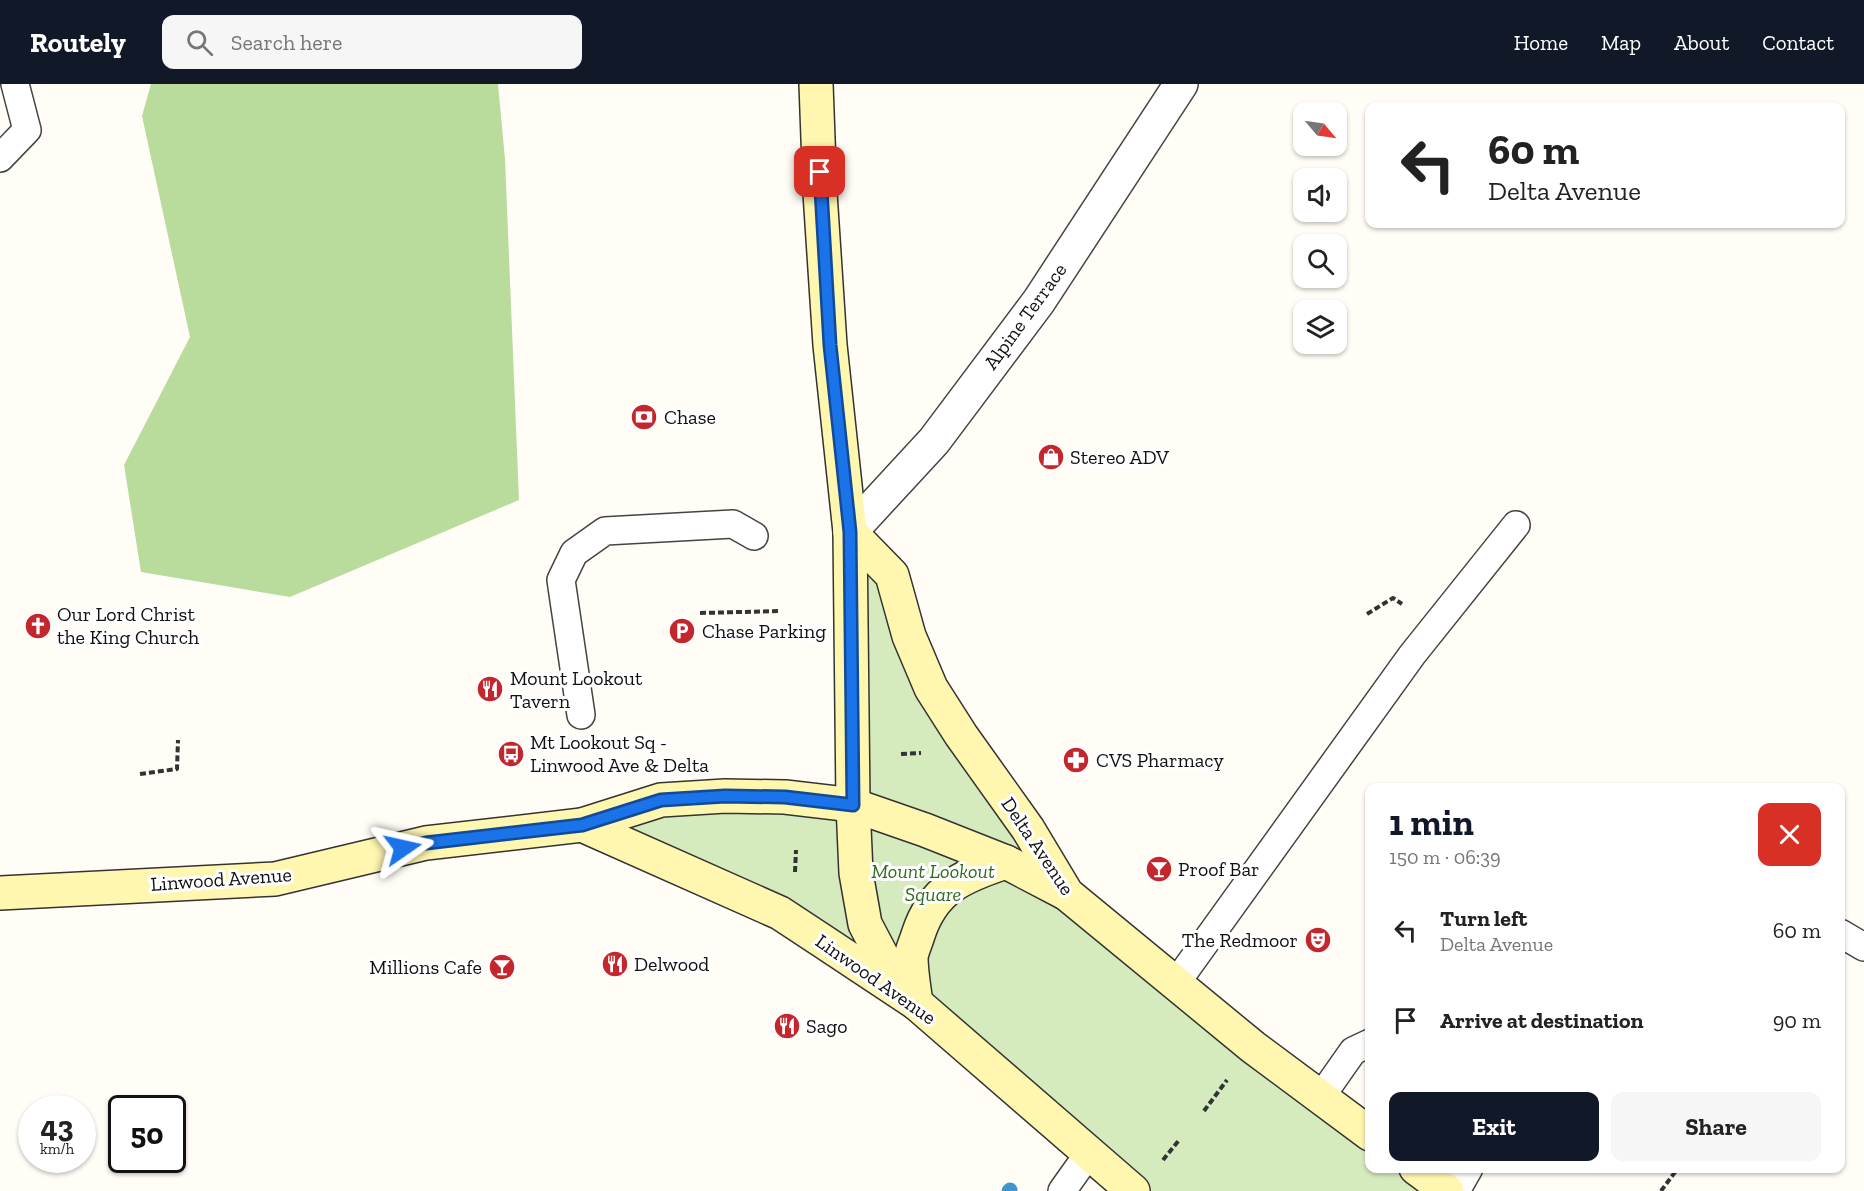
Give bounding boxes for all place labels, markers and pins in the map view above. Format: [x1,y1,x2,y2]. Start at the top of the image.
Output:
pin [794,146,845,197]
bank icon: Chase [629,402,659,432]
place label: Chase [664,405,716,429]
shop icon: Stereo ADV [1036,442,1066,472]
place label: Stereo ADV [1070,445,1169,469]
place label: Our Lord Christ the King Church [57,602,200,649]
church icon: Our Lord Christ the King Church [23,611,53,641]
parking icon: Chase Parking [667,616,697,646]
place label: Chase Parking [702,619,826,643]
place label: Mount Lookout Tavern [510,666,643,713]
restaurant icon: Mount Lookout Tavern [475,674,505,704]
place label: Mt Lookout Sq - Linwood Ave & Delta [530,730,709,777]
bus stop icon: Mt Lookout Sq - Linwood Ave & Delta [496,739,526,769]
pharmacy icon: CVS Pharmacy [1061,745,1091,775]
place label: CVS Pharmacy [1096,748,1225,772]
bar icon: Proof Bar [1144,854,1174,884]
place label: Proof Bar [1178,857,1259,881]
theatre icon: The Redmoor [1303,925,1333,955]
place label: The Redmoor [1182,928,1298,952]
restaurant icon: Delwood [600,949,630,979]
bar icon: Millions Cafe [487,952,517,982]
place label: Delwood [634,952,709,976]
place label: Millions Cafe [369,955,482,979]
restaurant icon: Sago [772,1011,802,1041]
place label: Sago [806,1014,848,1038]

